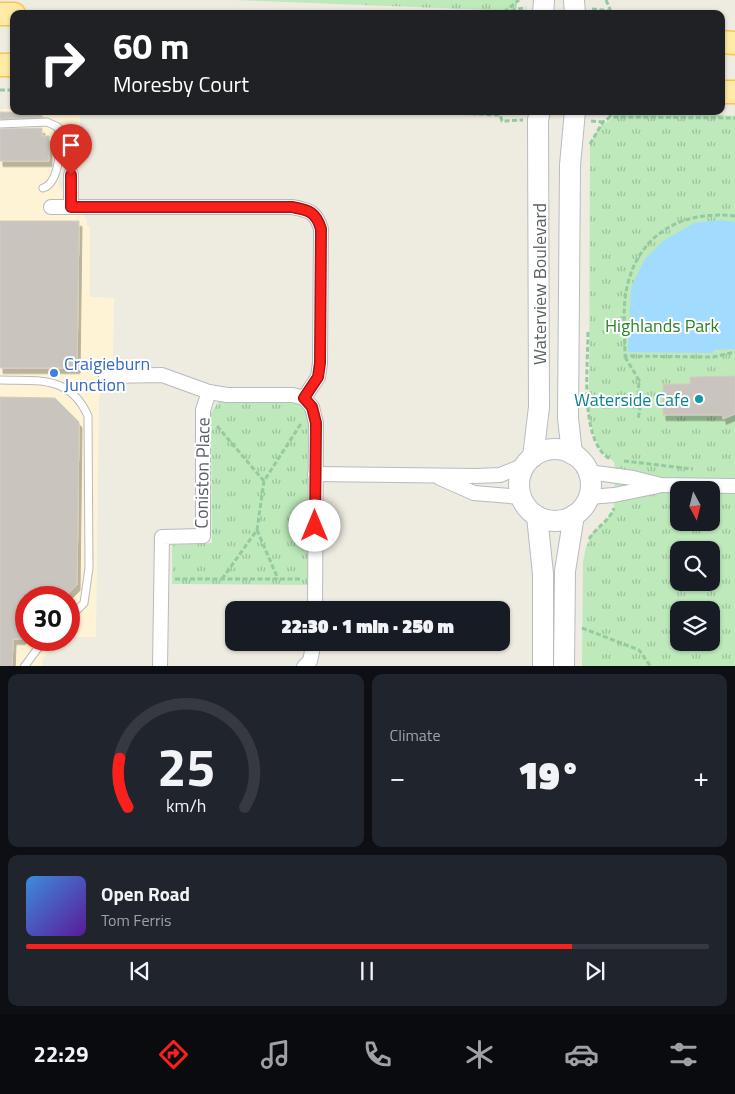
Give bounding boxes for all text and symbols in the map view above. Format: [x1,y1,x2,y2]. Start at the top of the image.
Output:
text: 60 m [113,19,189,73]
icon: right [30,30,95,95]
text: Moresby Court [113,67,249,101]
pin [50,124,92,175]
icon: arrive [57,131,85,159]
street label: Waterview Boulevard [526,203,553,365]
park label: Highlands Park [605,312,719,339]
place label: Craigieburn Junction [64,350,150,398]
marker: Craigieburn Junction [48,367,60,379]
place label: Waterside Cafe [574,386,689,413]
marker: Waterside Cafe [693,393,705,405]
street label: Coniston Place [188,417,216,529]
north arrow [670,481,720,531]
map controls [670,481,720,651]
position arrow [288,499,340,551]
button: search [670,541,720,591]
speed limit sign: 30 [15,586,80,651]
button: layers [670,601,720,651]
text: 22:30 · 1 min · 250 m [281,611,454,640]
text: Climate [390,723,441,747]
text: 25 [157,727,215,806]
text: 19° [518,746,581,804]
text: − [390,755,405,798]
text: + [693,755,709,798]
text: km/h [166,792,206,819]
text: Open Road [101,879,190,908]
text: Tom Ferris [101,908,172,932]
icon: previous [126,957,154,985]
icon: pause [353,957,381,985]
icon: next [581,957,609,985]
text: 22:29 [34,1037,88,1071]
icon: directions [156,1037,191,1072]
icon: music [258,1037,293,1072]
icon: phone [360,1037,395,1072]
icon: climate [462,1037,497,1072]
icon: car [564,1037,599,1072]
icon: filters [666,1037,701,1072]

